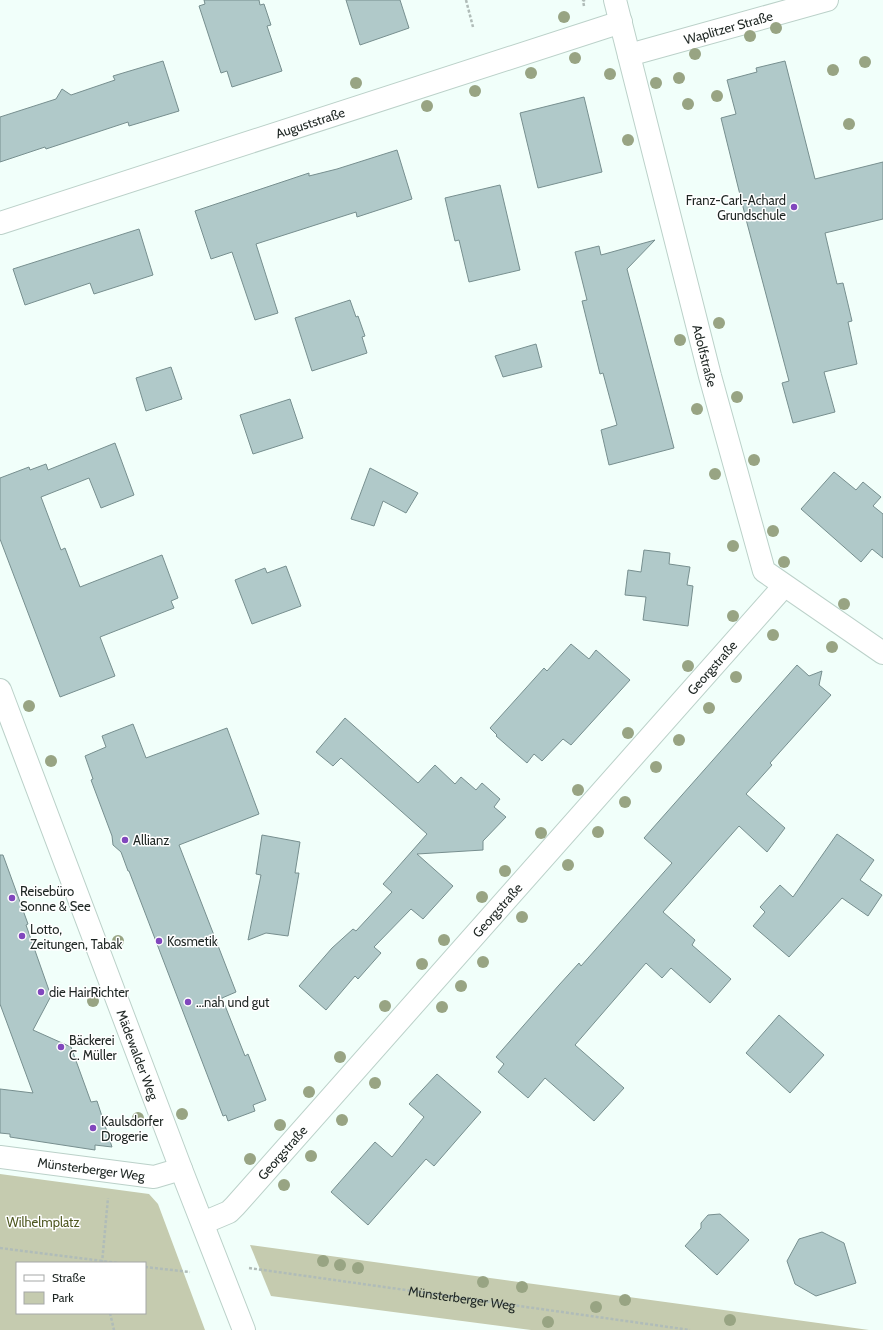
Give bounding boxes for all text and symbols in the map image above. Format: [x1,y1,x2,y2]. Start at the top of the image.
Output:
street label: Waplitzer Straße [682,7,775,47]
street label: Auguststraße [273,104,347,141]
place label: Franz-Carl-Achard Grundschule [686,192,786,223]
marker: Franz-Carl-Achard Grundschule [789,202,799,212]
street label: Adolfstraße [689,323,721,389]
street label: Georgstraße [684,637,740,698]
place label: Allianz [133,832,169,848]
marker: Allianz [120,835,130,845]
street label: Georgstraße [469,879,526,941]
place label: Reisebüro Sonne & See [20,883,91,914]
marker: Reisebüro Sonne & See [7,893,17,903]
place label: Lotto, Zeitungen, Tabak [30,921,123,952]
marker: Lotto, Zeitungen, Tabak [17,931,27,941]
place label: Kosmetik [167,933,218,949]
marker: Kosmetik [154,936,164,946]
place label: die HairRichter [49,984,130,1000]
marker: die HairRichter [36,987,46,997]
place label: ...nah und gut [196,994,270,1010]
marker: ...nah und gut [183,997,193,1007]
street label: Mädewalder Weg [114,1008,162,1103]
place label: Bäckerei C. Müller [69,1032,118,1063]
marker: Bäckerei C. Müller [56,1042,66,1052]
place label: Kaulsdorfer Drogerie [101,1113,164,1144]
street label: Georgstraße [254,1122,311,1183]
marker: Kaulsdorfer Drogerie [88,1123,98,1133]
street label: Münsterberger Weg [37,1154,146,1184]
park label: Wilhelmplatz [6,1214,80,1230]
legend [16,1262,146,1314]
text: Straße [52,1270,85,1285]
street label: Münsterberger Weg [407,1282,517,1313]
text: Park [52,1290,74,1305]

